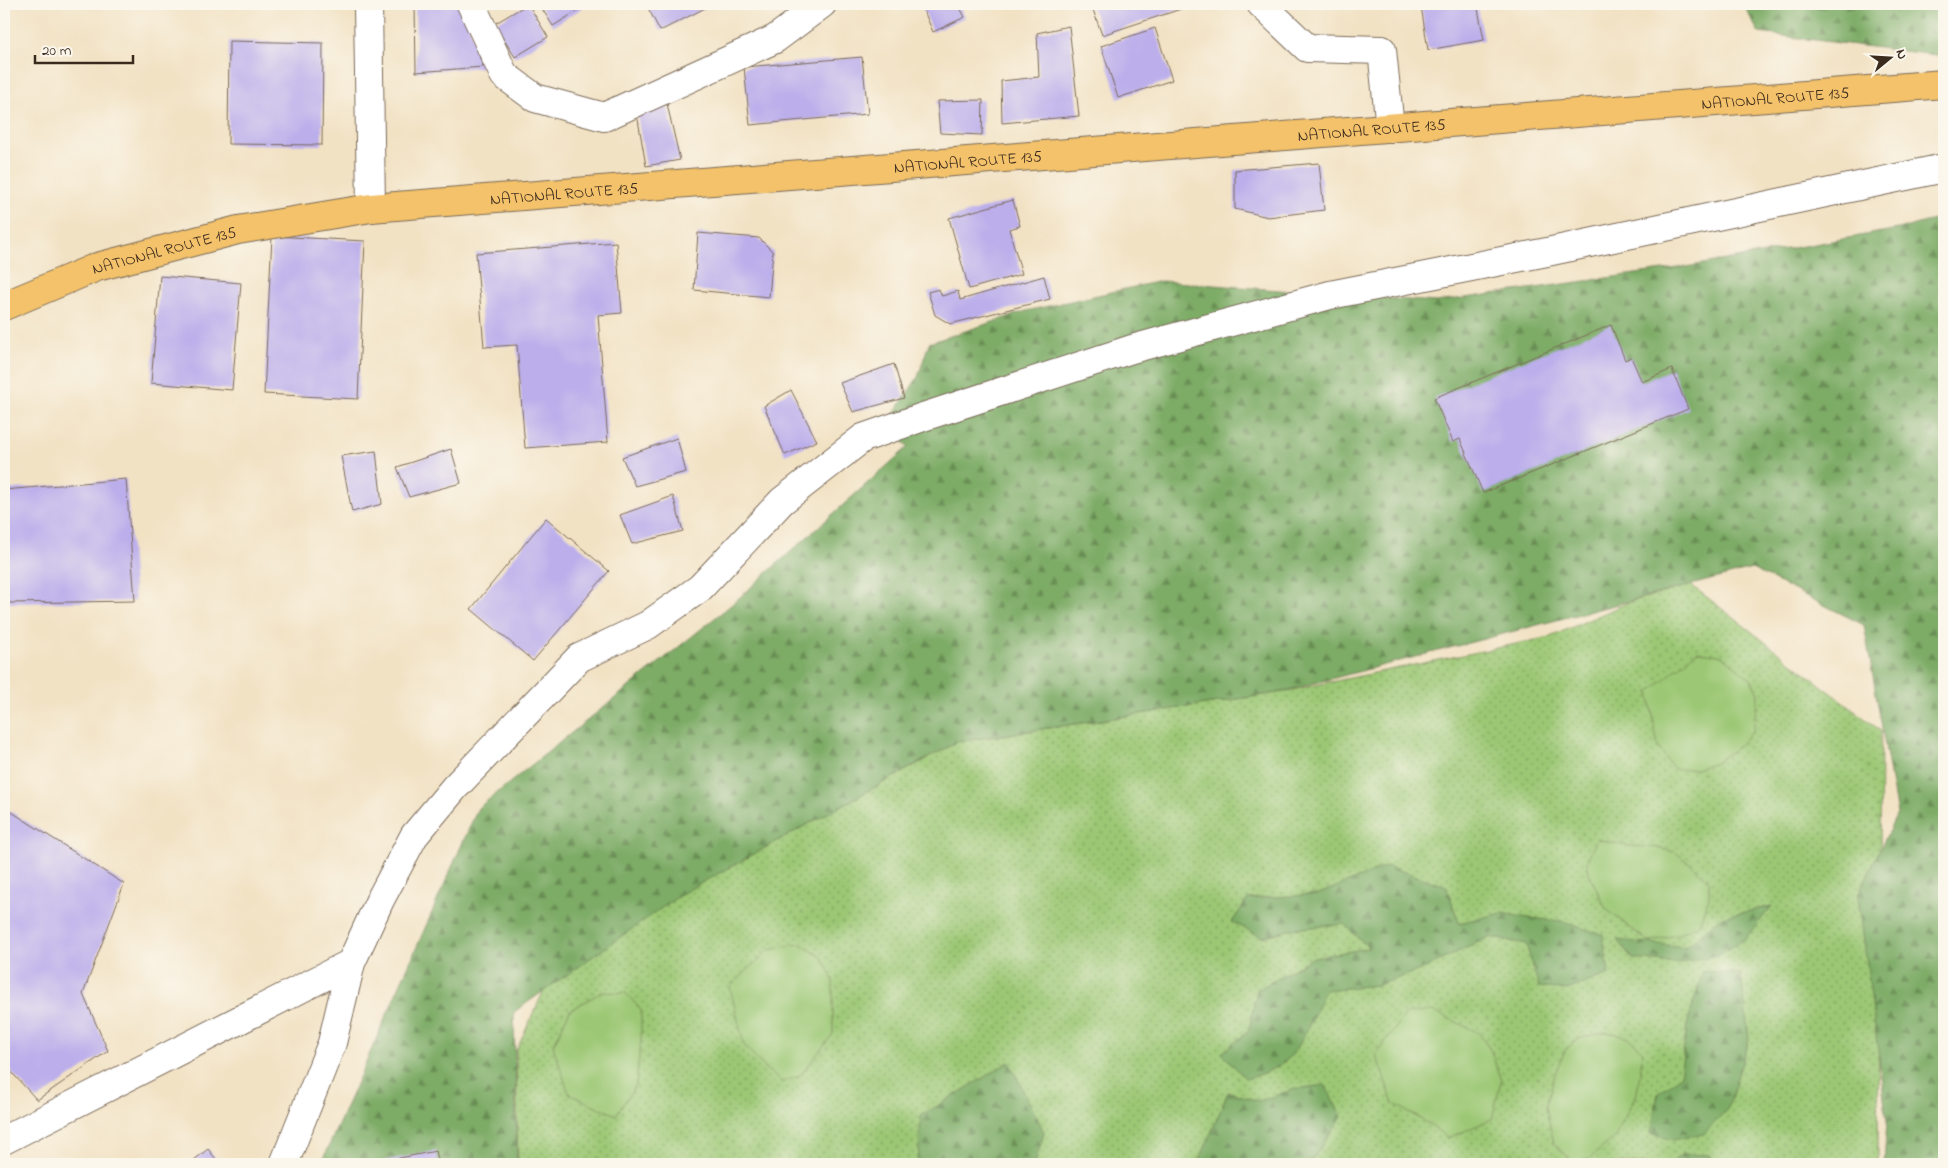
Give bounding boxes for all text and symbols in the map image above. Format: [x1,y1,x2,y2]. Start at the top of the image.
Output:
scale bar [35,32,132,64]
north arrow [1866,32,1916,82]
text: 20 m [42,40,72,62]
text: N [1889,47,1912,62]
street label: NATIONAL ROUTE 135 [1701,82,1850,117]
street label: NATIONAL ROUTE 135 [1297,113,1446,149]
street label: NATIONAL ROUTE 135 [893,145,1043,181]
street label: NATIONAL ROUTE 135 [489,177,639,213]
street label: NATIONAL ROUTE 135 [90,221,239,282]

